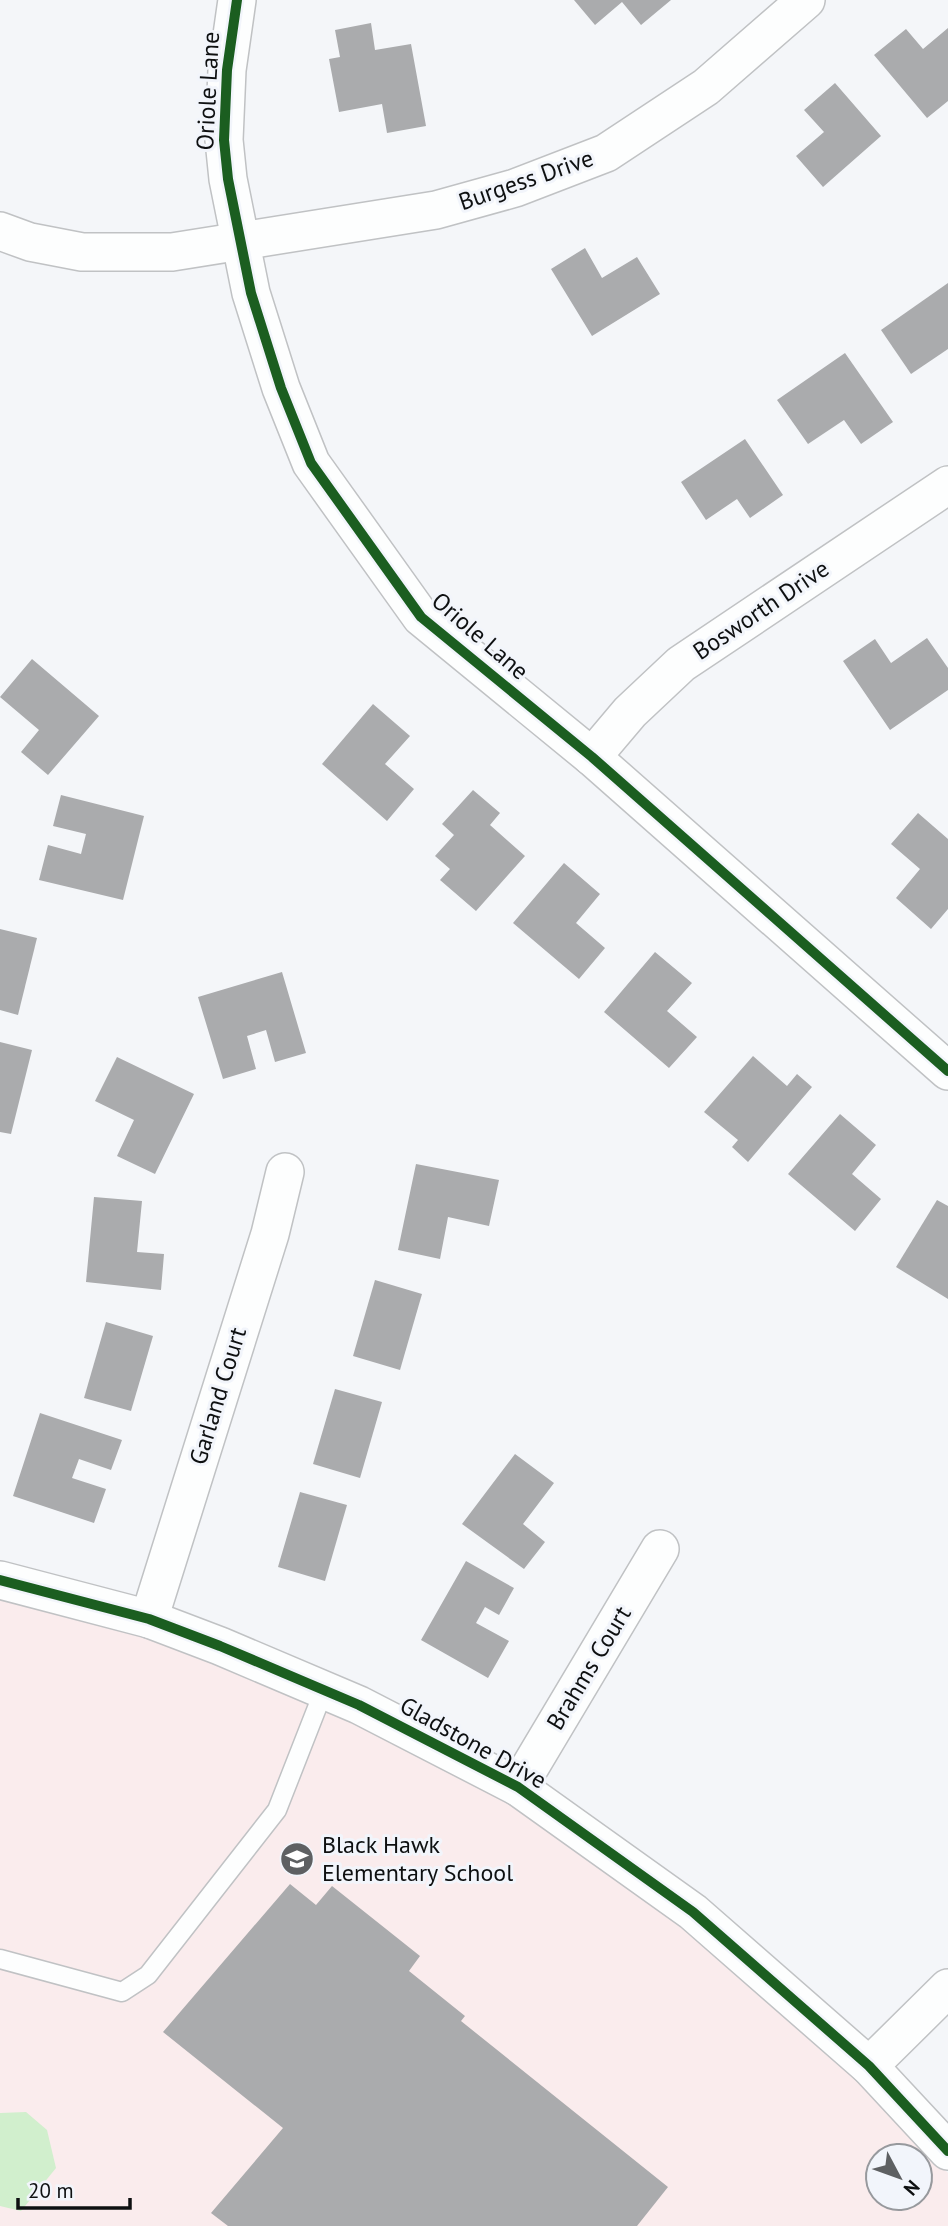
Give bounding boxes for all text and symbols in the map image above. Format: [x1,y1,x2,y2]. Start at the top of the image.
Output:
street label: Oriole Lane [189,31,226,151]
street label: Burgess Drive [454,142,597,217]
street label: Bosworth Drive [687,553,835,666]
street label: Oriole Lane [425,585,535,686]
street label: Garland Court [182,1324,253,1468]
street label: Brahms Court [540,1600,638,1735]
street label: Gladstone Drive [395,1690,552,1796]
place label: Black Hawk Elementary School [322,1829,513,1888]
school or university icon: Black Hawk Elementary School [278,1840,316,1878]
north arrow [864,2142,934,2212]
scale bar [18,2166,130,2210]
text: N [899,2176,925,2201]
text: 20 m [28,2177,74,2204]

